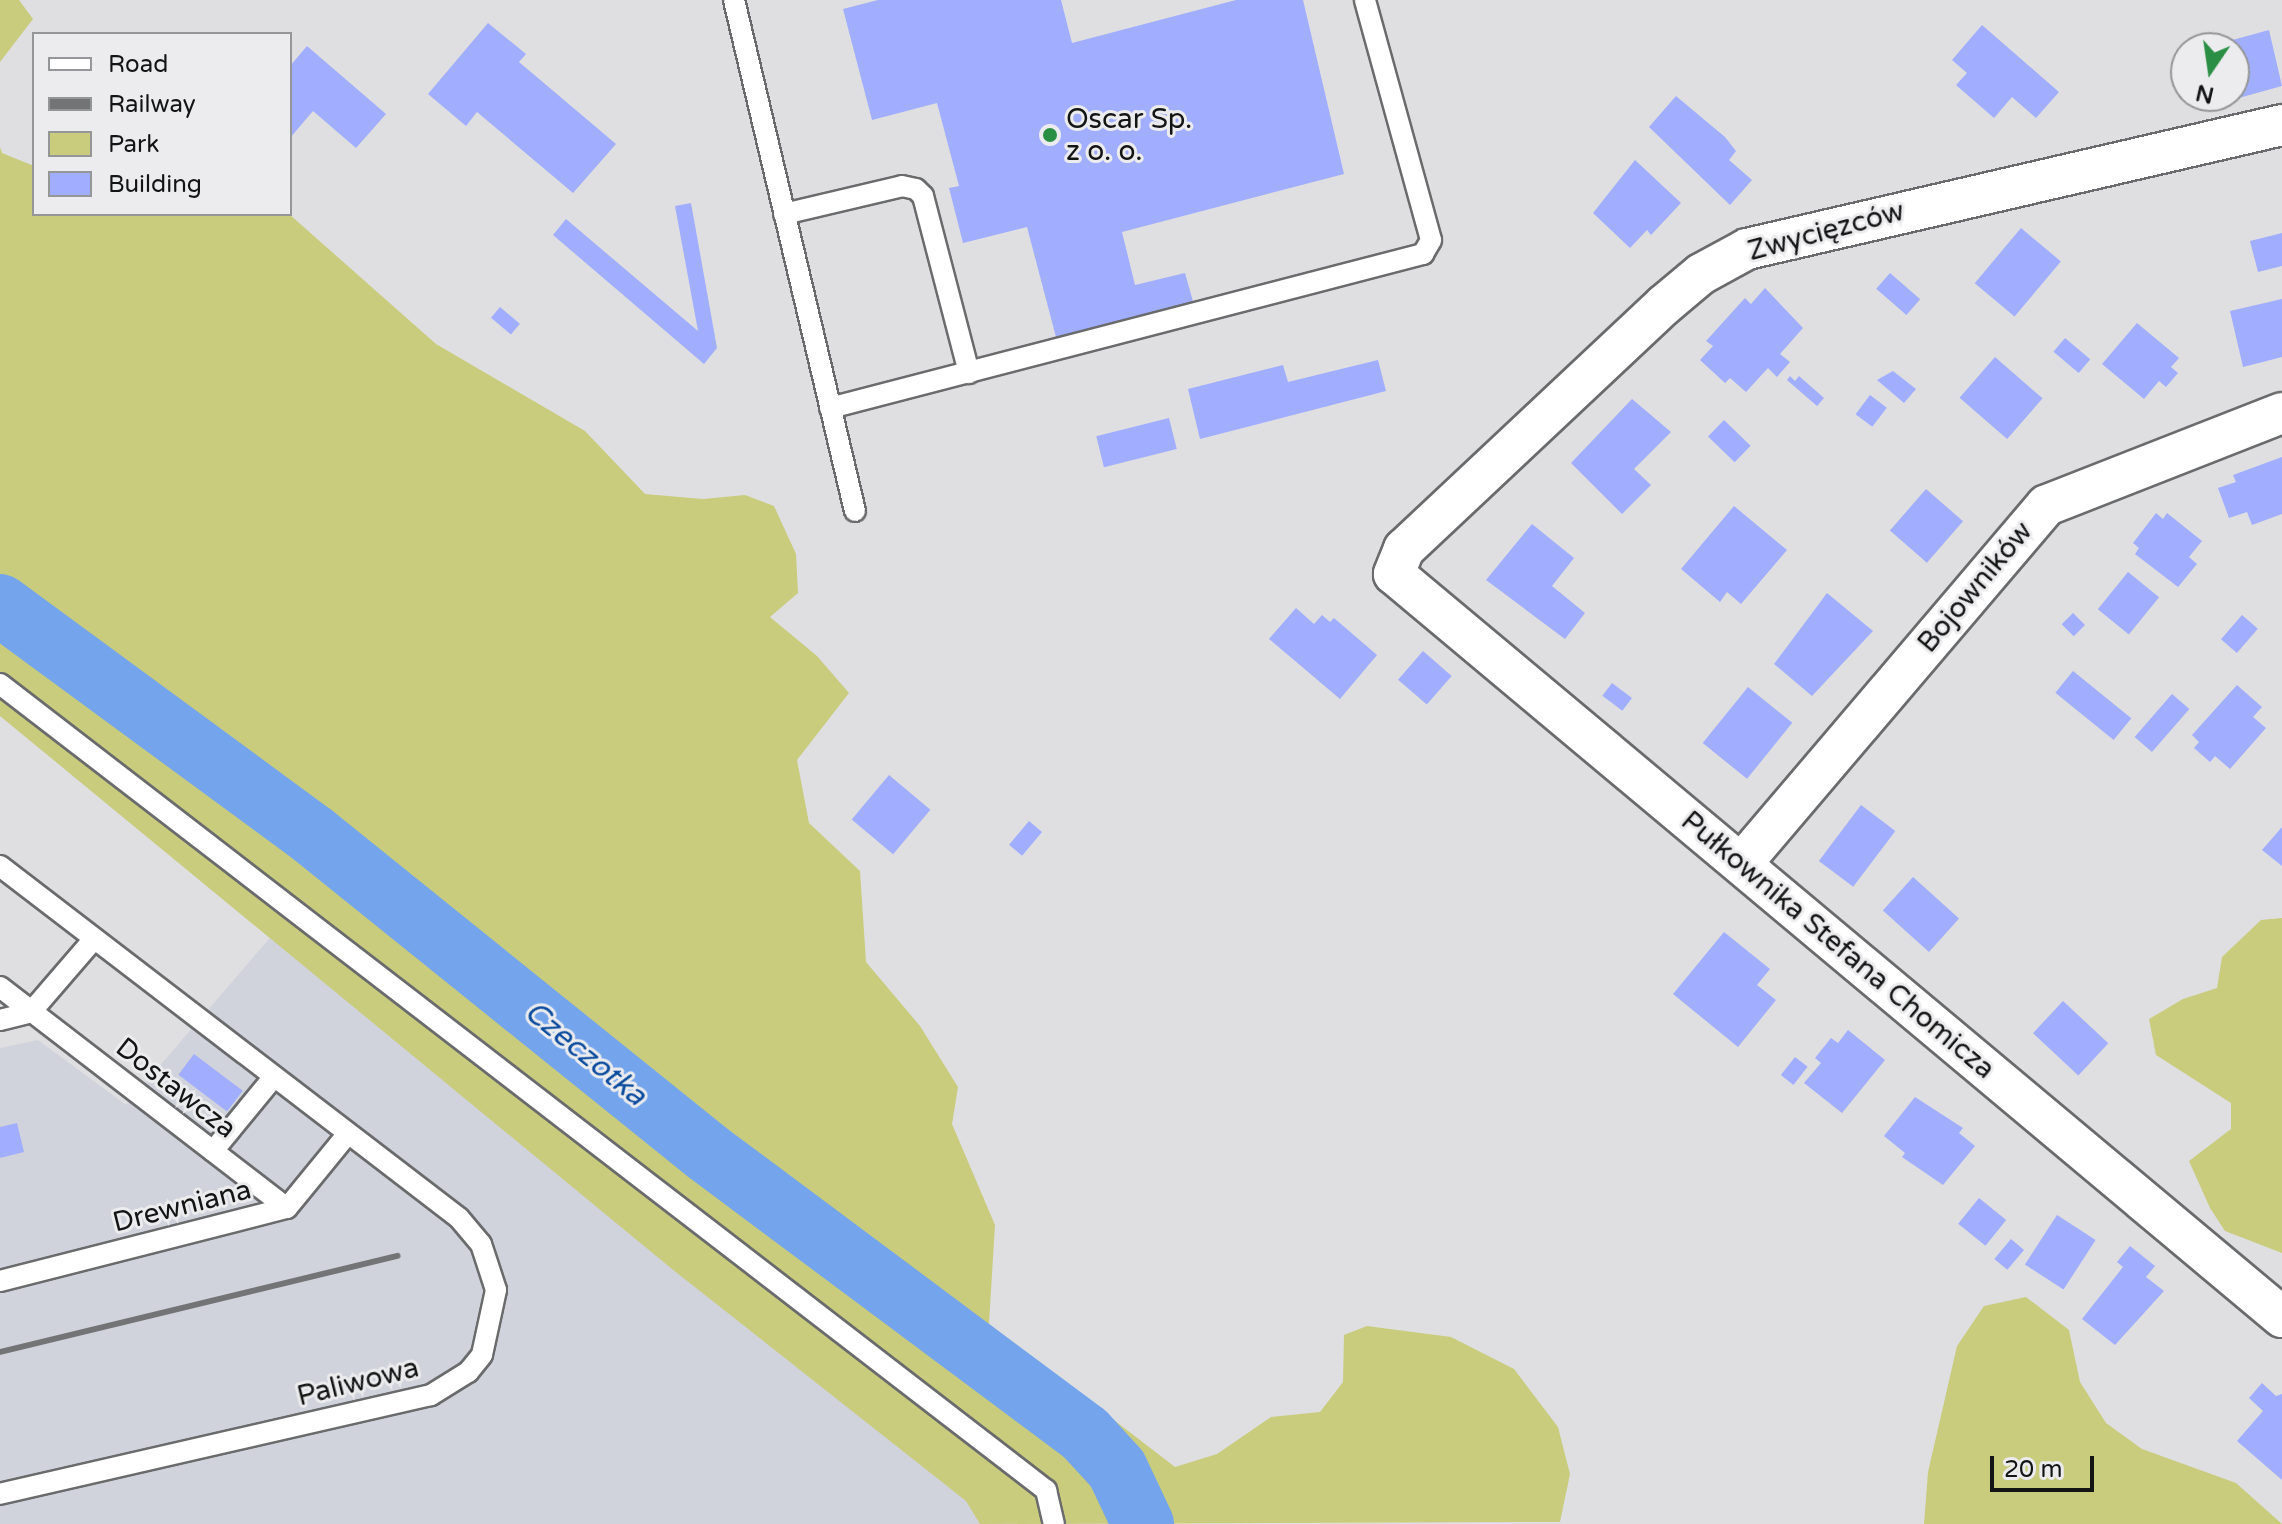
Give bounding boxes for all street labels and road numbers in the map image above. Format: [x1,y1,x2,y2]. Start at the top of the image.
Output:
street label: Zwycięzców [1744,194,1908,268]
street label: Bojowników [1911,515,2039,659]
street label: Pułkownika Stefana Chomicza [1674,804,2002,1086]
street label: Dostawcza [109,1031,243,1145]
street label: Drewniana [109,1173,255,1239]
street label: Paliwowa [294,1351,422,1413]

